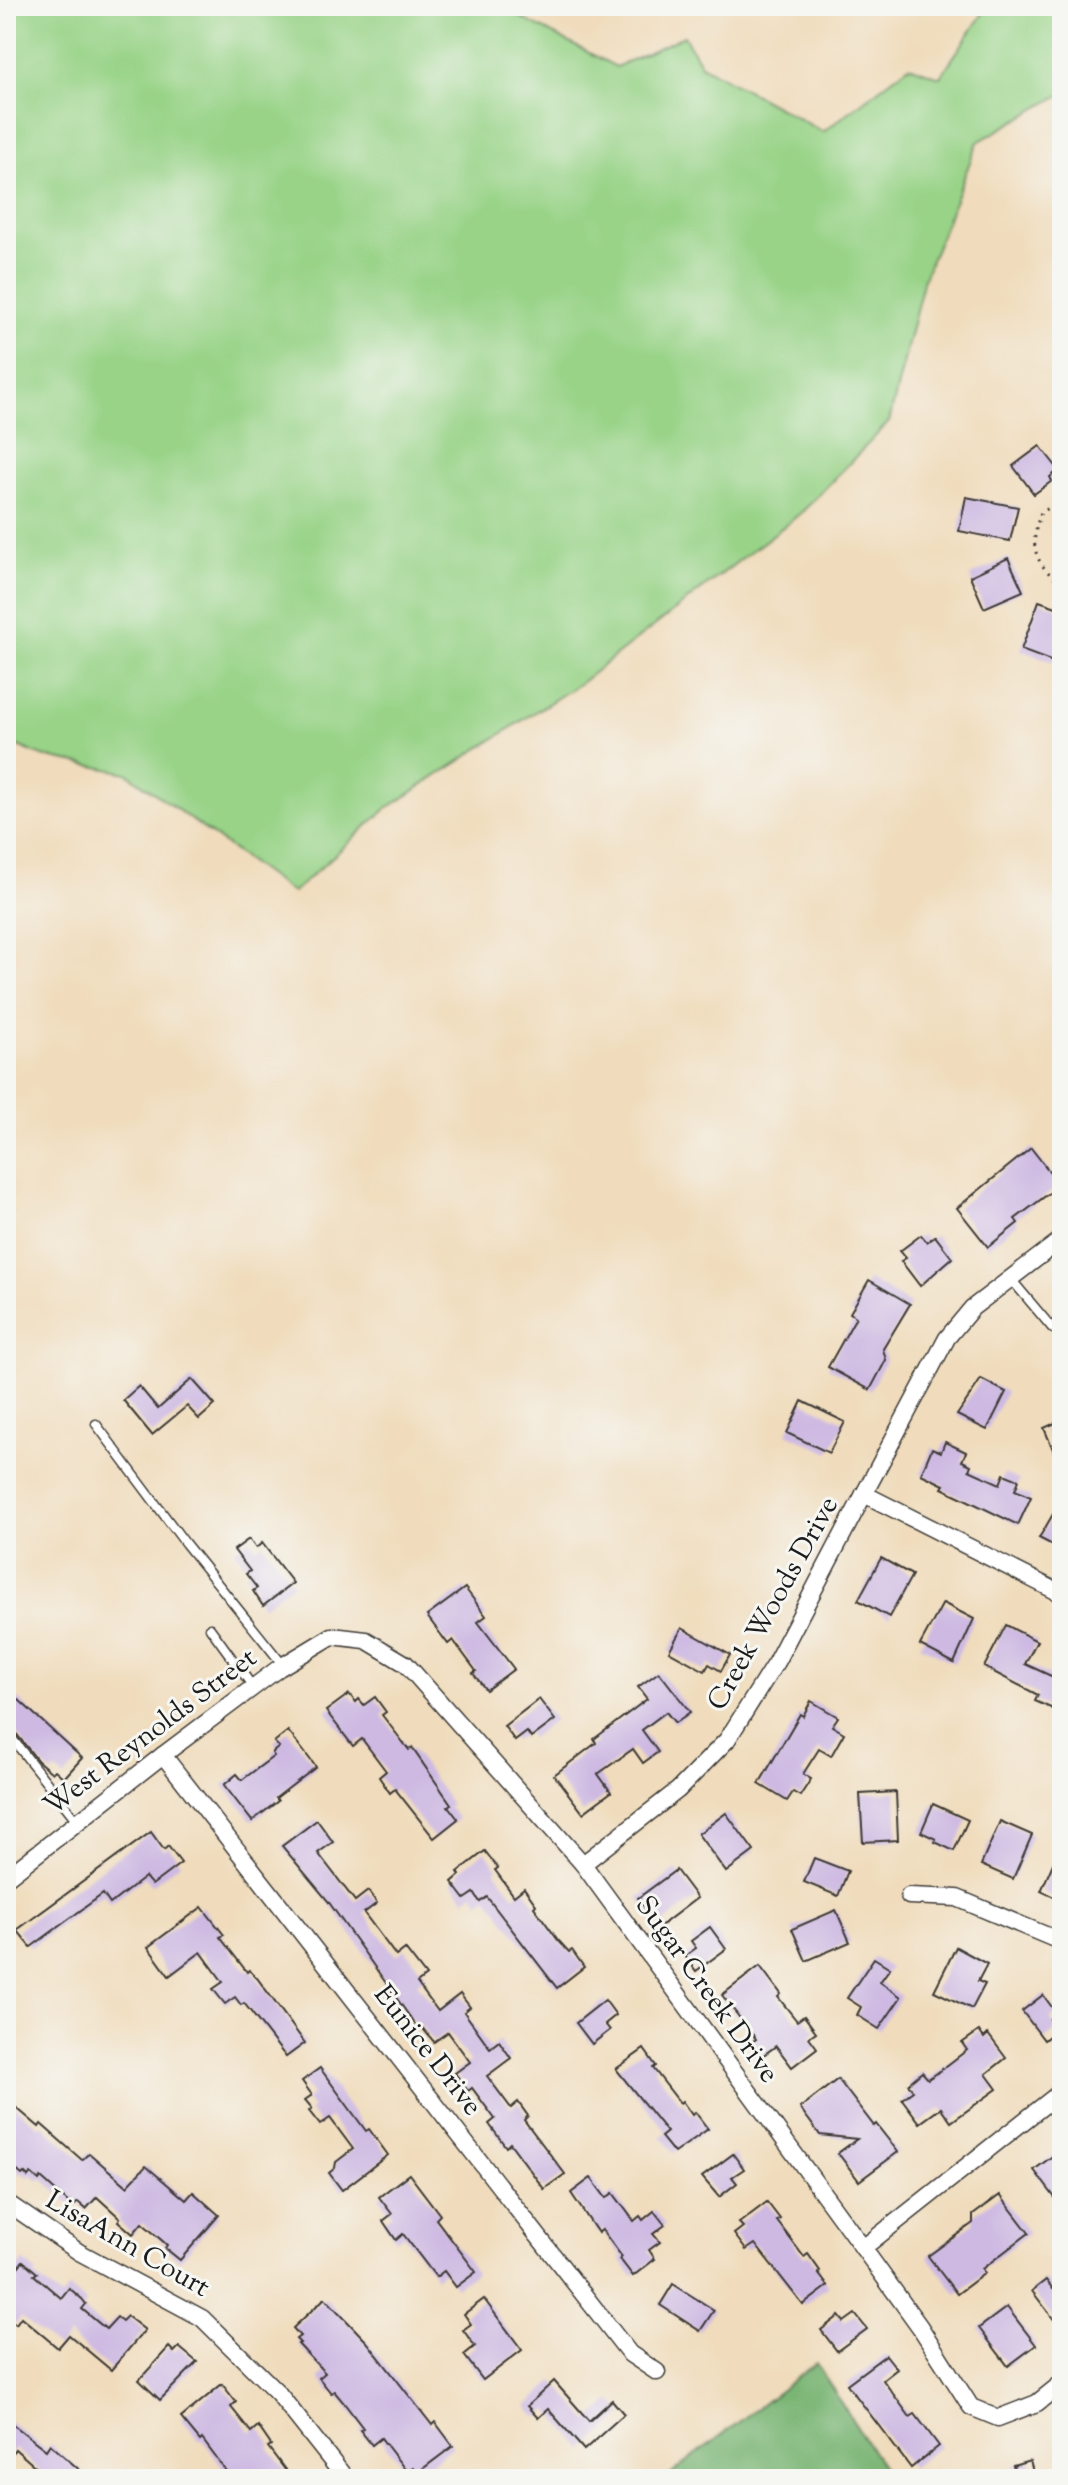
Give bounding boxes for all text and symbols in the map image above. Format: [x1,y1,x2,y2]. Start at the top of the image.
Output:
street label: Creek Woods Drive [699,1490,849,1718]
street label: West Reynolds Street [36,1639,266,1827]
street label: Sugar Creek Drive [624,1888,788,2092]
street label: Eunice Drive [363,1977,491,2125]
street label: LisaAnn Court [37,2182,217,2308]

